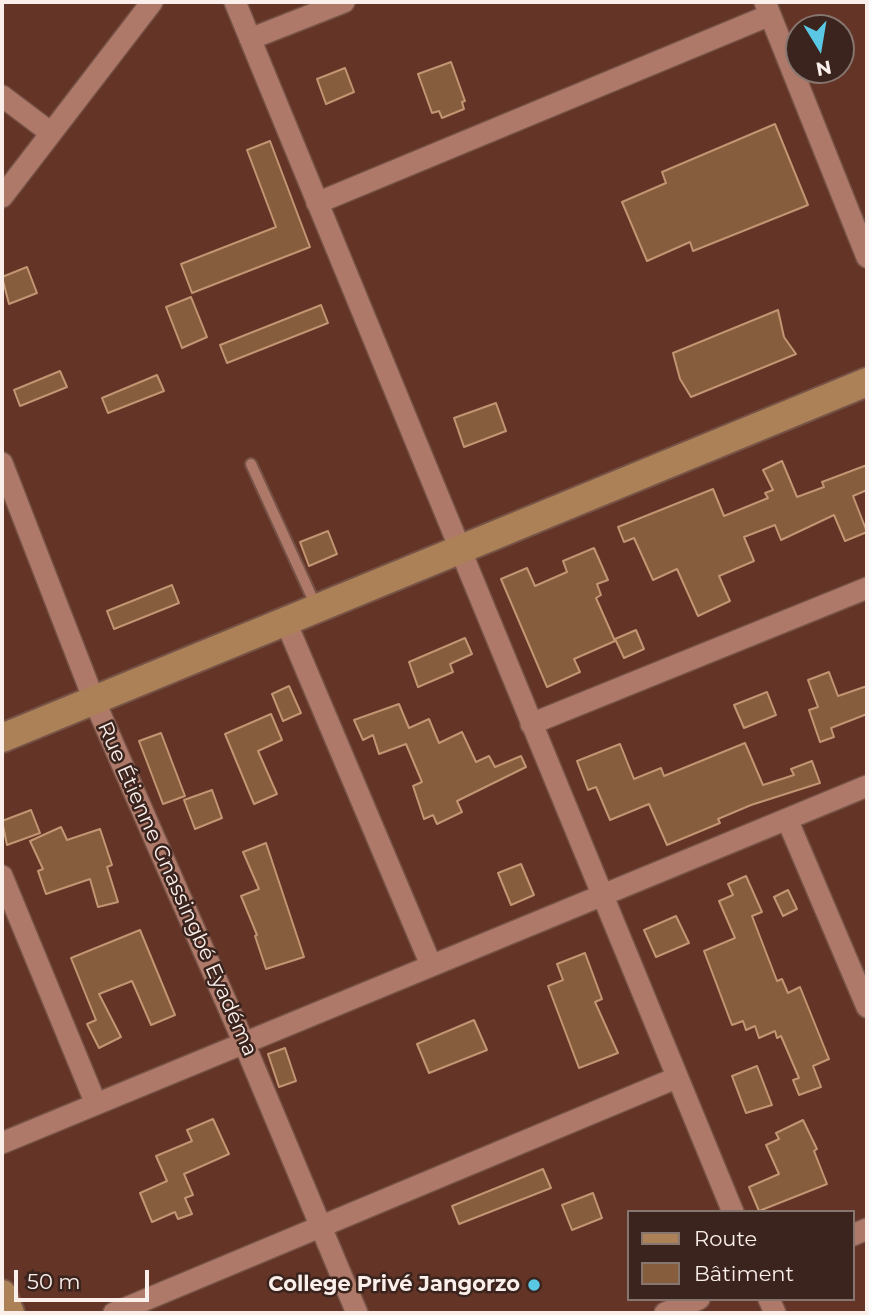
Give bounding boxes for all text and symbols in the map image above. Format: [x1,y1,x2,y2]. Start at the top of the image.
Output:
north arrow [785,14,855,84]
text: N [814,55,833,81]
street label: Rue Étienne Gnassingbé Eyadéma [92,718,262,1060]
legend [628,1210,855,1301]
text: Route [694,1226,757,1251]
scale bar [18,1256,152,1300]
text: Bâtiment [694,1261,794,1286]
text: 50 m [27,1269,81,1294]
place label: College Privé Jangorzo [268,1272,520,1298]
marker: College Privé Jangorzo [526,1277,542,1293]

